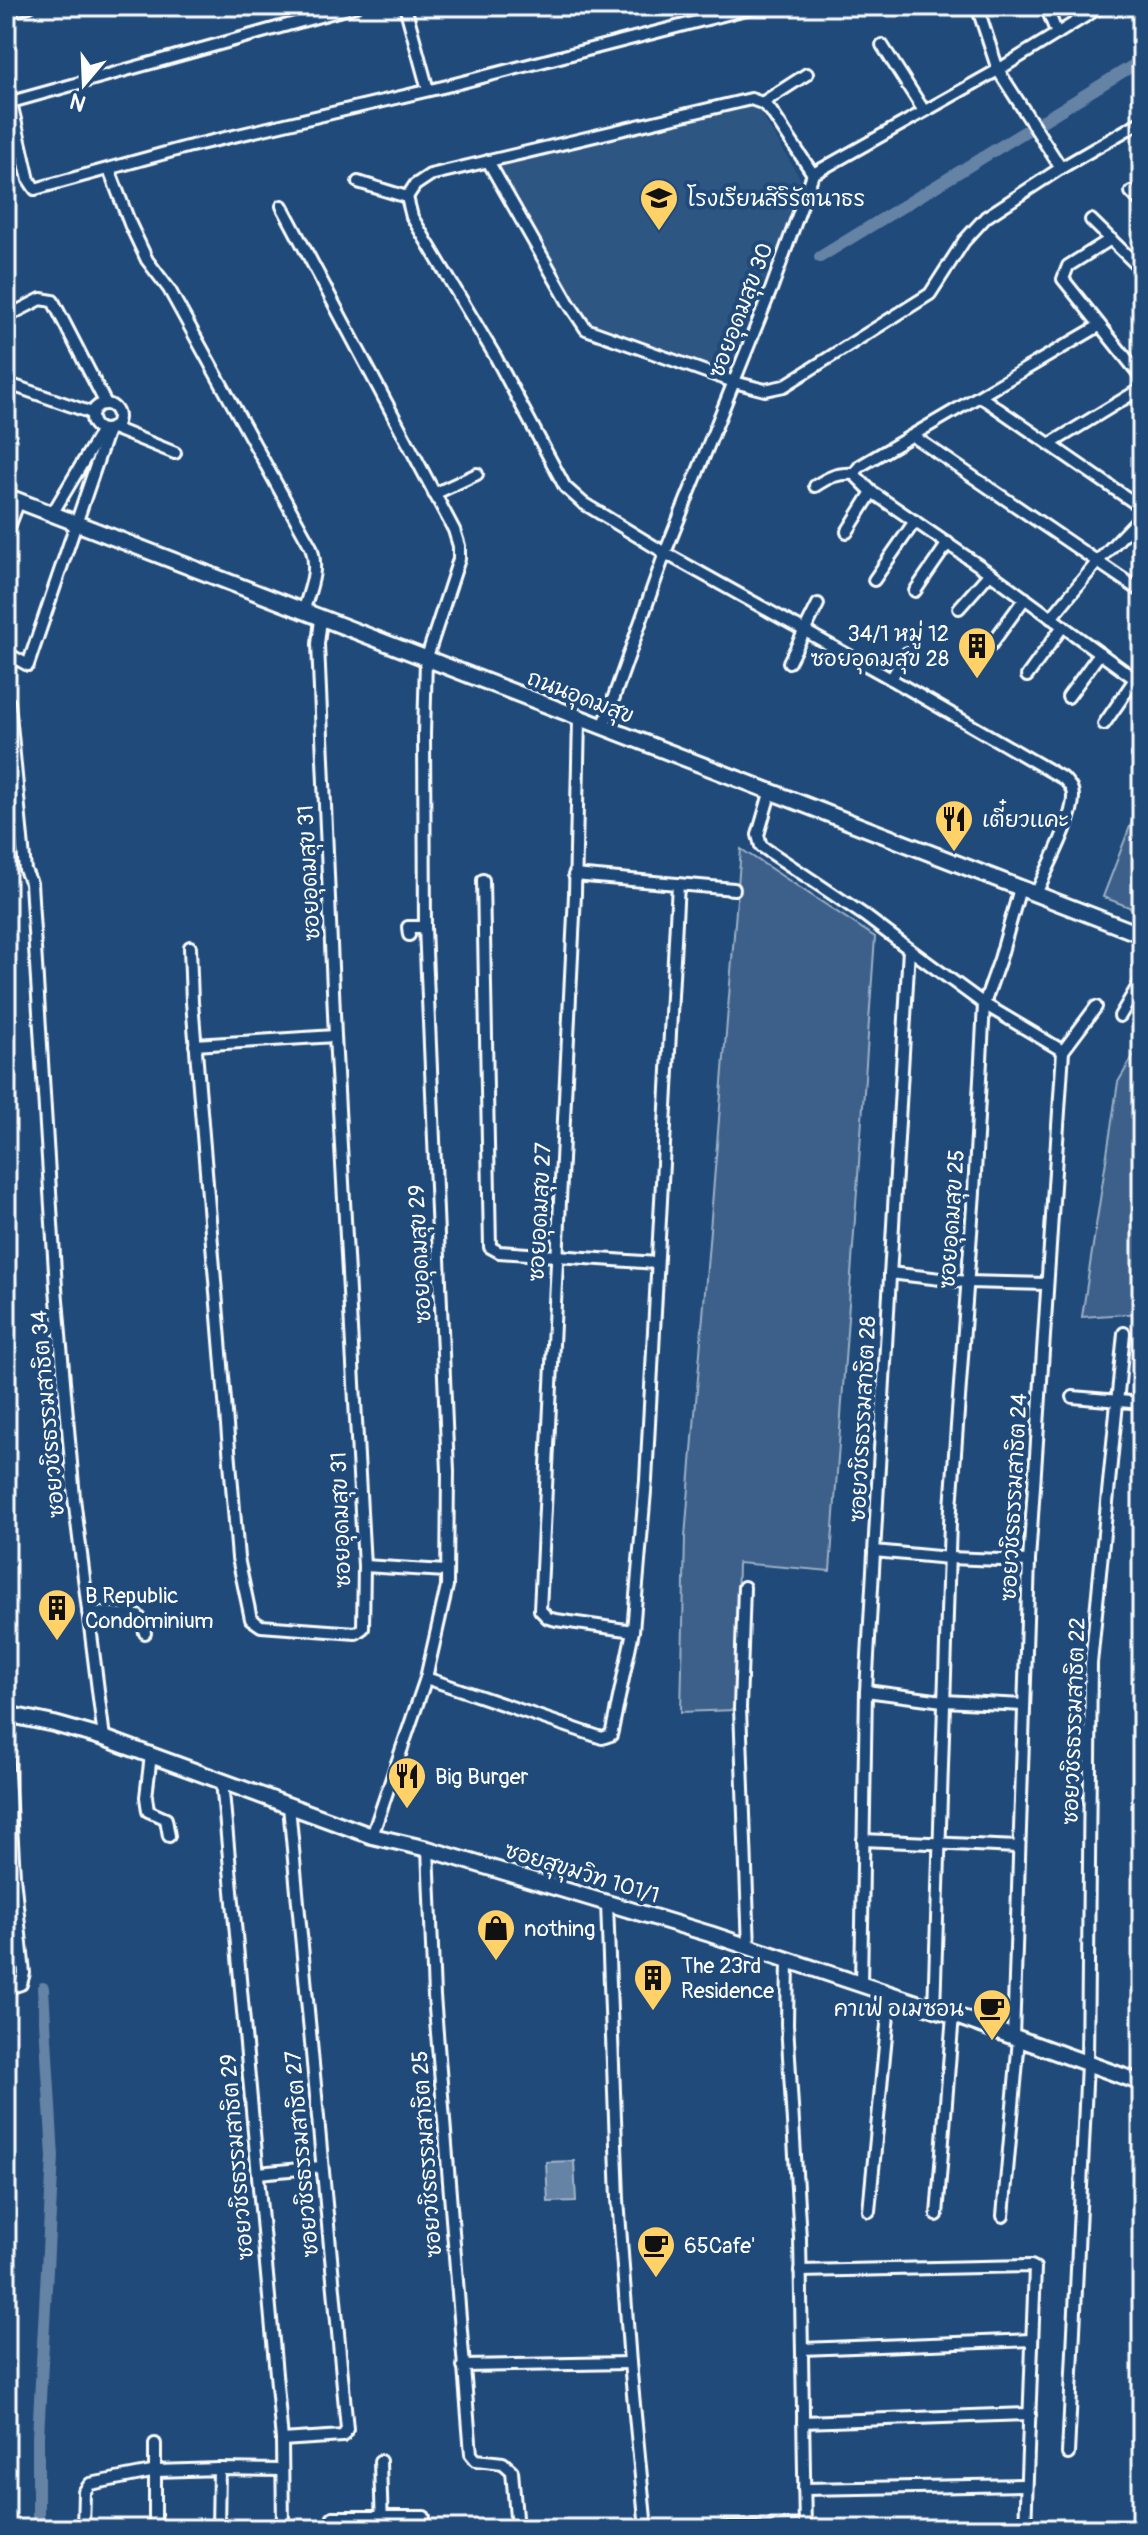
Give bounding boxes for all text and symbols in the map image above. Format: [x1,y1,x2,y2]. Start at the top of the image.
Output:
north arrow [44,44,124,124]
text: N [66,86,89,118]
school or university icon: โรงเรียนสิริรัตนาธร [638,177,680,232]
place label: โรงเรียนสิริรัตนาธร [687,184,865,213]
street label: ซอยอุดมสุข 30 [702,239,781,383]
place label: 34/1 หมู่ 12 ซอยอุดมสุข 28 [810,620,949,675]
building icon: 34/1 หมู่ 12 ซอยอุดมสุข 28 [956,625,998,680]
street label: ถนนอุดมสุข [522,664,638,732]
restaurant icon: เตี๋ยวแคะ [933,798,975,853]
place label: เตี๋ยวแคะ [982,799,1069,834]
street label: ซอยอุดมสุข 31 [291,804,329,942]
street label: ซอยอุดมสุข 27 [522,1142,560,1282]
street label: ซอยอุดมสุข 25 [933,1149,973,1290]
street label: ซอยอุดมสุข 29 [402,1184,440,1324]
street label: ซอยวชิรธรรมสาธิต 34 [25,1309,71,1519]
street label: ซอยวชิรธรรมสาธิต 28 [844,1315,882,1523]
street label: ซอยวชิรธรรมสาธิต 24 [995,1392,1033,1602]
street label: ซอยอุดมสุข 31 [325,1451,359,1588]
place label: B Republic Condominium [85,1582,214,1635]
building icon: B Republic Condominium [36,1587,78,1642]
street label: ซอยวชิรธรรมสาธิต 22 [1056,1617,1092,1825]
restaurant icon: Big Burger [386,1755,428,1810]
place label: Big Burger [435,1763,528,1791]
street label: ซอยสุขุมวิท 101/1 [500,1836,662,1912]
shop icon: nothing [475,1907,517,1962]
place label: nothing [524,1915,595,1943]
place label: The 23rd Residence [681,1952,774,2005]
building icon: The 23rd Residence [632,1957,674,2012]
cafe icon: คาเฟ่ อเมซอน [971,1987,1013,2042]
place label: คาเฟ่ อเมซอน [834,1995,964,2023]
street label: ซอยวชิรธรรมสาธิต 27 [279,2049,325,2258]
street label: ซอยวชิรธรรมสาธิต 25 [406,2049,448,2258]
street label: ซอยวชิรธรรมสาธิต 29 [214,2053,260,2261]
cafe icon: 65Cafe' [635,2224,677,2279]
place label: 65Cafe' [684,2232,755,2260]

